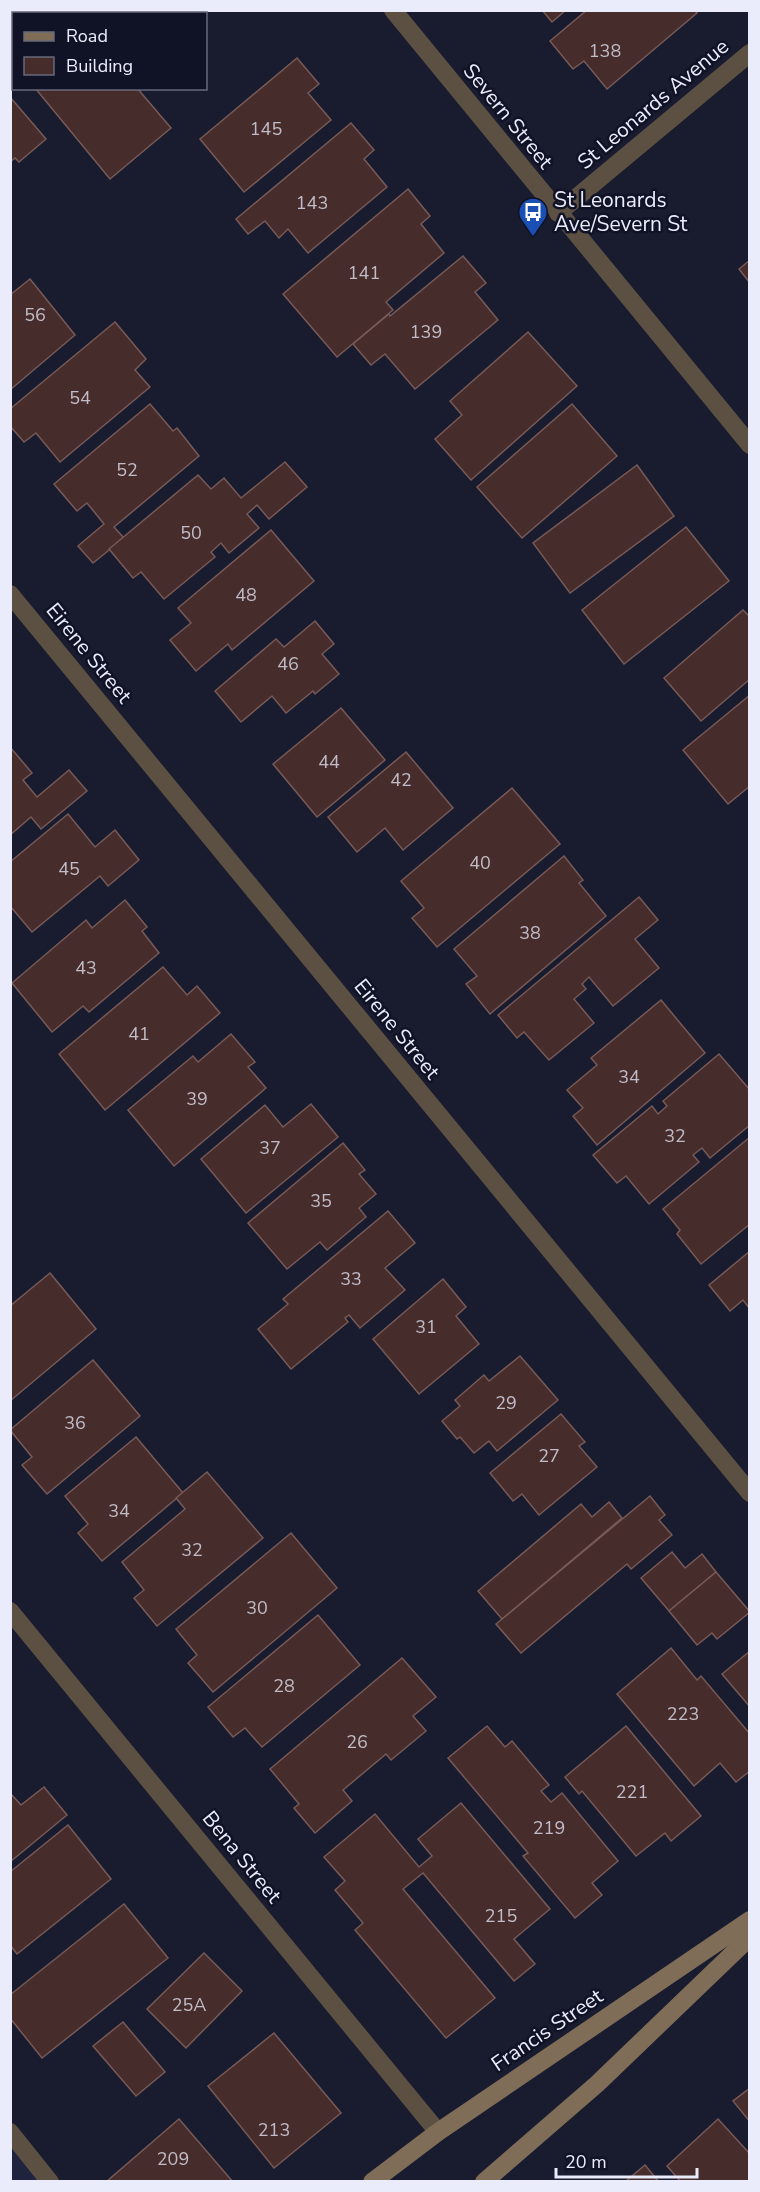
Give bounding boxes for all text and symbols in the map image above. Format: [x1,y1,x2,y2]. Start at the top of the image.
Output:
legend [12,12,207,90]
text: Road [66,24,108,48]
street label: St Leonards Avenue [571,32,735,176]
house number: 138 [589,39,621,63]
text: Building [66,54,133,78]
street label: Severn Street [457,57,560,175]
house number: 145 [250,117,282,141]
place label: St Leonards Ave/Severn St [554,186,688,238]
house number: 143 [296,191,328,215]
bus stop icon: St Leonards Ave/Severn St [517,196,549,238]
house number: 141 [348,261,380,285]
house number: 56 [24,303,46,327]
house number: 139 [410,320,442,344]
house number: 54 [69,386,91,410]
house number: 52 [116,458,138,482]
house number: 50 [180,521,202,545]
house number: 48 [235,583,257,607]
street label: Eirene Street [40,597,139,710]
house number: 46 [277,652,299,676]
house number: 44 [318,750,340,774]
house number: 42 [390,768,412,792]
house number: 40 [469,851,491,875]
house number: 45 [58,857,80,881]
house number: 38 [519,921,541,945]
house number: 43 [75,956,97,980]
street label: Eirene Street [348,973,447,1086]
house number: 41 [128,1022,150,1046]
house number: 34 [618,1065,640,1089]
house number: 39 [186,1087,208,1111]
house number: 32 [664,1124,686,1148]
house number: 37 [259,1136,281,1160]
house number: 35 [310,1189,332,1213]
house number: 33 [340,1267,362,1291]
house number: 31 [415,1315,437,1339]
house number: 29 [495,1391,517,1415]
house number: 36 [64,1411,86,1435]
house number: 27 [538,1444,560,1468]
house number: 34 [108,1499,130,1523]
house number: 32 [181,1538,203,1562]
house number: 30 [246,1596,268,1620]
house number: 28 [273,1674,295,1698]
house number: 223 [667,1702,699,1726]
house number: 26 [346,1730,368,1754]
house number: 221 [616,1780,648,1804]
street label: Bena Street [196,1805,288,1909]
house number: 219 [533,1816,565,1840]
house number: 215 [485,1904,517,1928]
street label: Francis Street [486,1982,609,2078]
house number: 25A [172,1993,206,2017]
house number: 213 [258,2118,290,2142]
scale bar [556,2141,697,2179]
house number: 209 [157,2147,189,2171]
text: 20 m [565,2150,607,2174]

